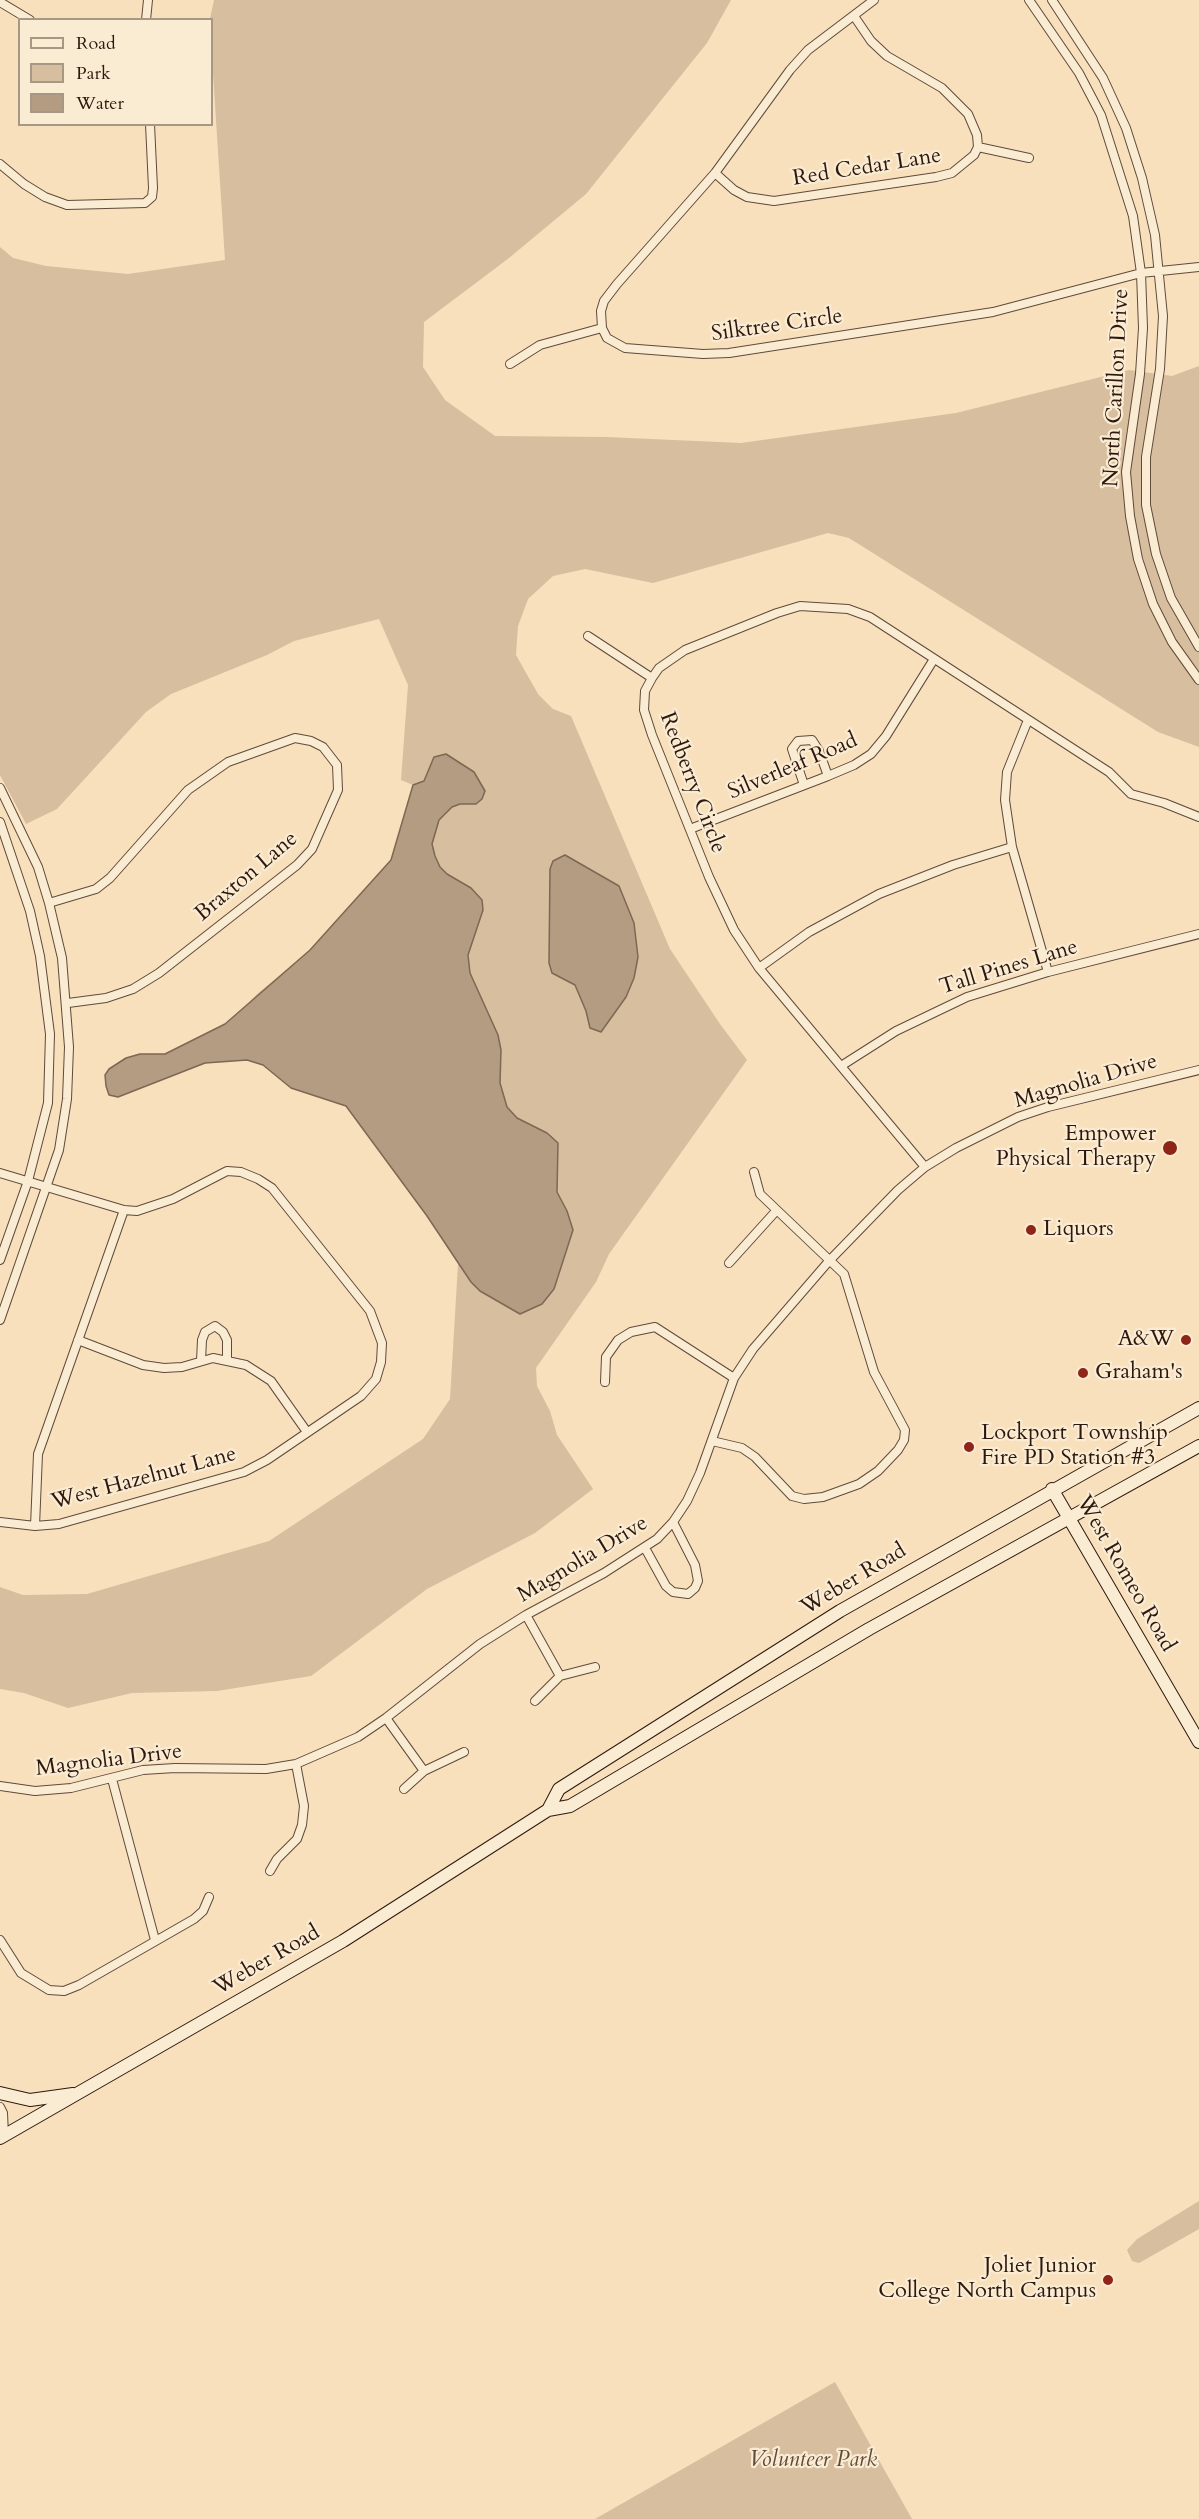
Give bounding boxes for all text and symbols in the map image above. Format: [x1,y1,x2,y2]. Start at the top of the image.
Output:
legend [18,18,213,126]
text: Road [76,31,116,56]
text: Park [76,61,111,86]
text: Water [76,91,124,116]
street label: Red Cedar Lane [791,143,943,193]
street label: North Carillon Drive [1099,288,1135,488]
street label: Silktree Circle [710,304,844,348]
street label: Redberry Circle [653,709,731,857]
street label: Silverleaf Road [724,728,862,806]
street label: Braxton Lane [190,826,304,928]
street label: Tall Pines Lane [937,934,1081,1002]
street label: Magnolia Drive [1012,1049,1160,1115]
place label: Empower Physical Therapy [996,1122,1156,1174]
marker: Empower Physical Therapy [1161,1139,1179,1157]
place label: Liquors [1043,1217,1114,1243]
marker: Liquors [1024,1223,1038,1237]
place label: A&W [1118,1327,1174,1353]
marker: A&W [1179,1333,1193,1347]
place label: Graham's [1095,1360,1182,1386]
marker: Graham's [1076,1366,1090,1380]
place label: Lockport Township Fire PD Station #3 [981,1421,1168,1472]
marker: Lockport Township Fire PD Station #3 [962,1440,976,1454]
street label: West Hazelnut Lane [49,1442,239,1516]
street label: West Romeo Road [1069,1491,1181,1657]
street label: Magnolia Drive [513,1511,653,1609]
street label: Weber Road [796,1538,912,1622]
street label: Magnolia Drive [34,1739,184,1783]
street label: Weber Road [209,1920,325,2002]
place label: Joliet Junior College North Campus [878,2254,1096,2306]
marker: Joliet Junior College North Campus [1101,2273,1115,2287]
park label: Volunteer Park [749,2448,877,2474]

